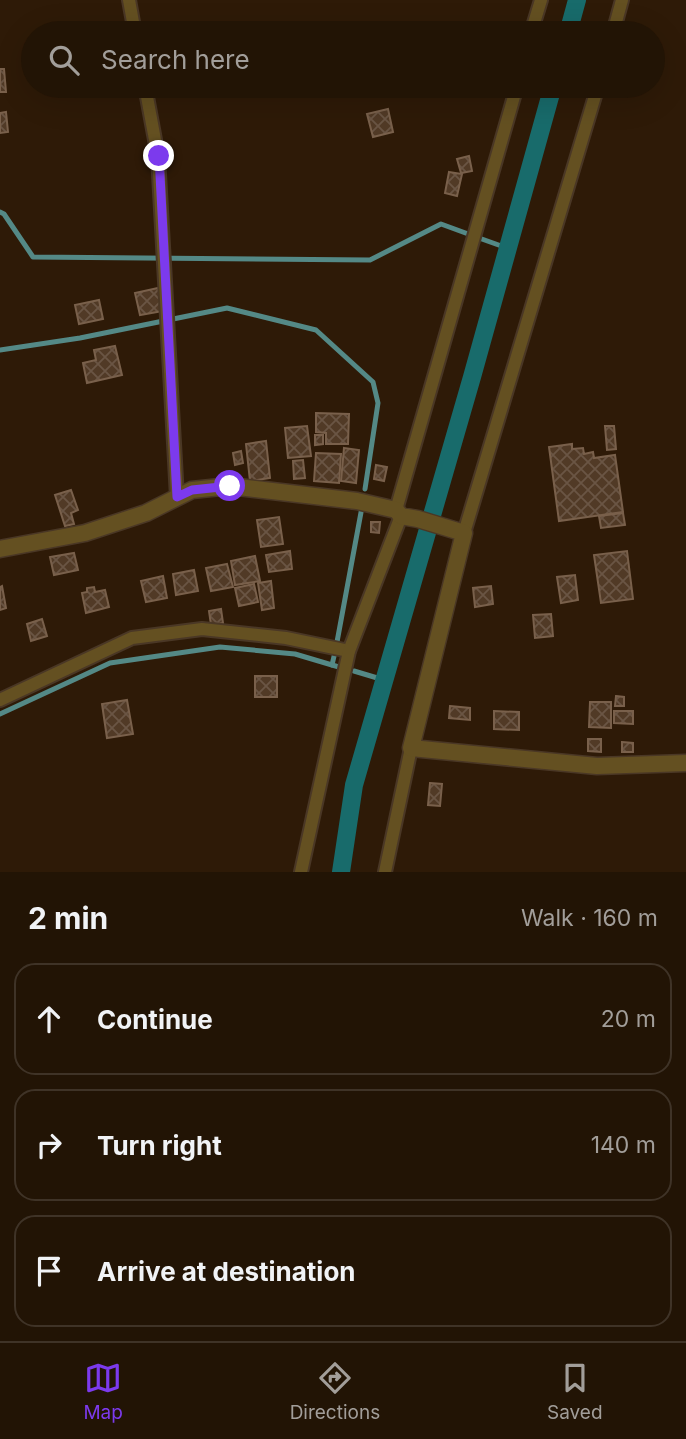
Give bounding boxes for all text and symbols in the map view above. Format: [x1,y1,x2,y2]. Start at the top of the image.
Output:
search box [21,21,665,98]
icon: search [45,41,83,79]
text: Search here [101,44,250,75]
route end [143,140,174,171]
route start [214,470,245,501]
text: 2 min [28,900,108,936]
text: Walk · 160 m [521,904,658,932]
icon: ahead [30,1000,68,1038]
text: Continue [97,1004,213,1035]
text: 20 m [601,1005,656,1033]
icon: right [30,1126,68,1164]
text: Turn right [97,1130,222,1161]
text: 140 m [591,1131,656,1159]
icon: arrive [30,1252,68,1290]
text: Arrive at destination [97,1256,356,1287]
tab: Map [83,1359,123,1424]
tab: Directions [290,1359,380,1424]
tab: Saved [547,1359,603,1424]

